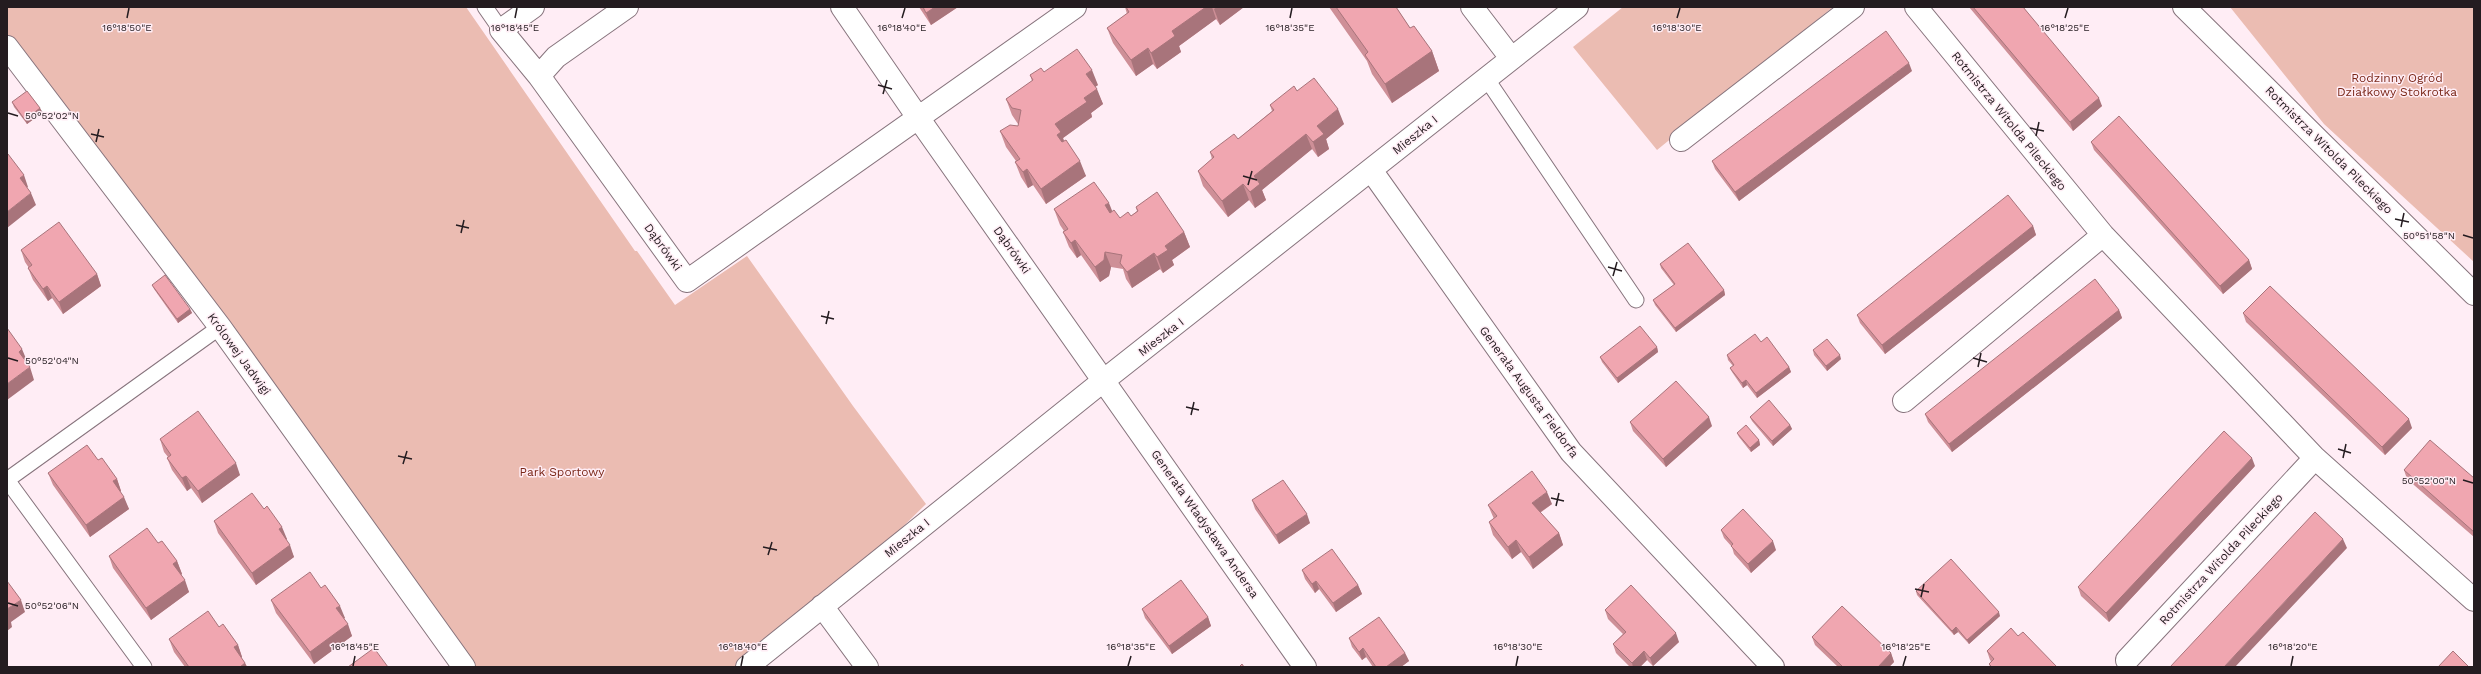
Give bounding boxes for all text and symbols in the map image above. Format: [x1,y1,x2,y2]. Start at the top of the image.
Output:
text: 16°18'50"E [102,22,152,33]
text: 16°18'45"E [491,22,539,33]
text: 16°18'40"E [878,22,926,33]
text: 16°18'35"E [1265,22,1315,33]
text: 16°18'30"E [1652,22,1702,33]
text: 16°18'25"E [2040,22,2090,33]
street label: Rotmistrza Witolda Pileckiego [1949,49,2069,193]
park label: Rodzinny Ogród Działkowy Stokrotka [2337,71,2457,99]
street label: Rotmistrza Witolda Pileckiego [2262,83,2396,217]
text: 50°52'02"N [25,110,79,121]
street label: Mieszka I [1390,113,1440,157]
street label: Dąbrówki [641,221,685,273]
street label: Dąbrówki [991,224,1033,276]
text: 50°51'58"N [2403,230,2455,241]
street label: Królowej Jadwigi [205,310,273,398]
street label: Mieszka I [1135,315,1187,359]
street label: Generała Augusta Fieldorfa [1477,324,1581,461]
text: 50°52'04"N [25,355,79,366]
street label: Generała Władysława Andersa [1148,447,1262,601]
park label: Park Sportowy [520,465,605,479]
text: 50°52'00"N [2402,475,2456,486]
street label: Rotmistrza Witolda Pileckiego [2156,490,2286,628]
street label: Mieszka I [882,516,932,560]
text: 50°52'06"N [25,600,79,611]
text: 16°18'45"E [331,641,379,652]
text: 16°18'40"E [719,641,767,652]
text: 16°18'35"E [1106,641,1156,652]
text: 16°18'30"E [1493,641,1543,652]
text: 16°18'25"E [1881,641,1931,652]
text: 16°18'20"E [2268,641,2318,652]

